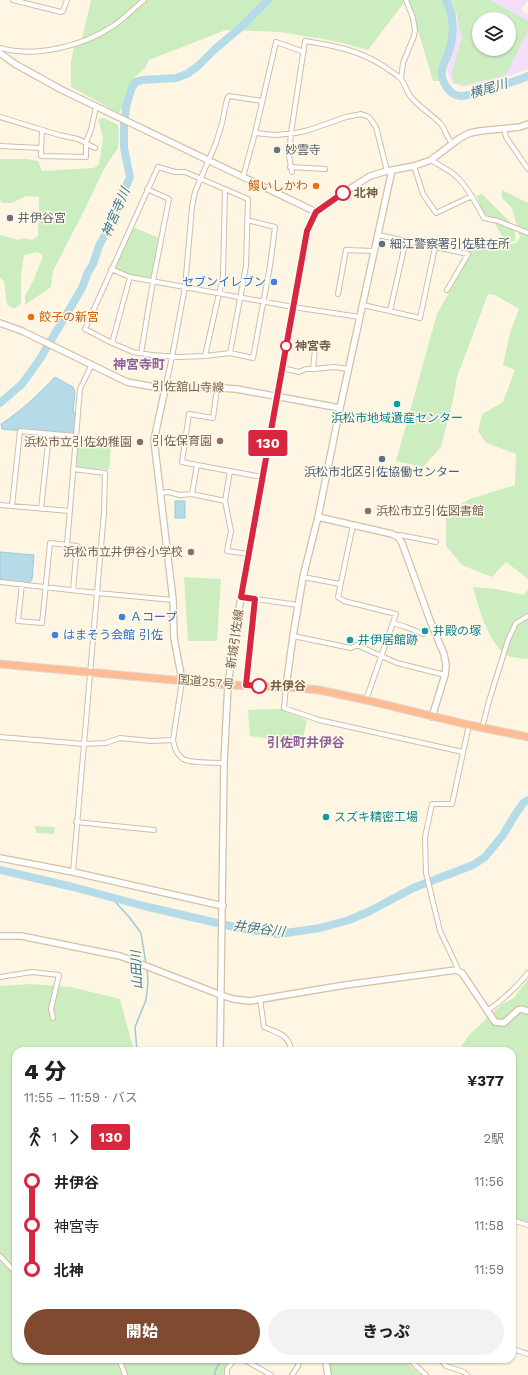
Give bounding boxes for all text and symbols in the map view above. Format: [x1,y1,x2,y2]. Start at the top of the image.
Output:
map controls [472,12,516,56]
button: layers [472,12,516,56]
water label: 横尾川 [467,75,511,101]
place label: 妙雲寺 [285,143,321,157]
marker: 妙雲寺 [272,145,282,155]
place label: 鰻いしかわ [248,179,308,193]
marker: 鰻いしかわ [311,181,321,191]
water label: 神宮寺川 [98,183,133,239]
marker: 北神 [335,185,351,201]
place label: 北神 [354,186,378,200]
place label: 井伊谷宮 [18,211,66,225]
marker: 井伊谷宮 [5,213,15,223]
place label: 細江警察署引佐駐在所 [390,237,510,251]
marker: 細江警察署引佐駐在所 [377,239,387,249]
place label: セブンイレブン [182,275,266,289]
marker: セブンイレブン [269,277,279,287]
place label: 餃子の新宮 [39,310,99,324]
marker: 餃子の新宮 [26,312,36,322]
place label: 神宮寺 [295,339,331,353]
marker: 神宮寺 [280,340,292,352]
district label: 神宮寺町 [113,357,165,372]
street label: 引佐舘山寺線 [152,379,224,395]
marker: 浜松市地域遺産センター [392,399,402,409]
place label: 浜松市地域遺産センター [331,411,463,425]
line badge: 130 [245,430,291,456]
place label: 引佐保育園 [152,434,212,448]
place label: 浜松市立引佐幼稚園 [24,435,132,449]
text: 130 [256,435,280,451]
marker: 引佐保育園 [215,436,225,446]
marker: 浜松市立引佐幼稚園 [135,437,145,447]
marker: 浜松市北区引佐協働センター [377,454,387,464]
place label: 浜松市北区引佐協働センター [304,465,460,479]
place label: 浜松市立引佐図書館 [376,504,484,518]
marker: 浜松市立引佐図書館 [363,506,373,516]
place label: 浜松市立井伊谷小学校 [63,545,183,559]
marker: 浜松市立井伊谷小学校 [186,547,196,557]
street label: 新城引佐線 [224,608,246,670]
place label: Ａコープ [130,610,177,624]
marker: Ａコープ [117,612,127,622]
place label: 井殿の塚 [433,624,481,638]
marker: 井殿の塚 [420,626,430,636]
place label: はまそう会館 引佐 [63,628,163,642]
marker: はまそう会館 引佐 [50,630,60,640]
place label: 井伊居館跡 [358,633,418,647]
marker: 井伊居館跡 [345,635,355,645]
street label: 国道257号 [177,673,235,691]
marker: 井伊谷 [251,678,267,694]
place label: 井伊谷 [270,679,306,693]
district label: 引佐町井伊谷 [267,735,345,750]
place label: スズキ精密工場 [334,810,418,824]
marker: スズキ精密工場 [321,812,331,822]
water label: 井伊谷川 [232,918,288,939]
water label: 山田川 [128,948,145,990]
text: 4 分 [24,1059,66,1084]
text: ¥377 [467,1072,504,1090]
text: 11:55 – 11:59 · バス [24,1090,138,1105]
icon: walk [24,1126,46,1148]
icon: forward [63,1126,85,1148]
text: 130 [99,1129,122,1145]
text: 1 [52,1130,57,1145]
text: 2駅 [483,1131,504,1146]
text: 井伊谷 [54,1174,99,1192]
text: 11:56 [475,1174,504,1189]
text: 神宮寺 [54,1218,99,1236]
text: 11:58 [474,1218,504,1233]
text: 北神 [54,1262,84,1280]
text: 11:59 [474,1262,504,1277]
button: 開始 [24,1309,260,1355]
button: きっぷ [268,1309,504,1355]

